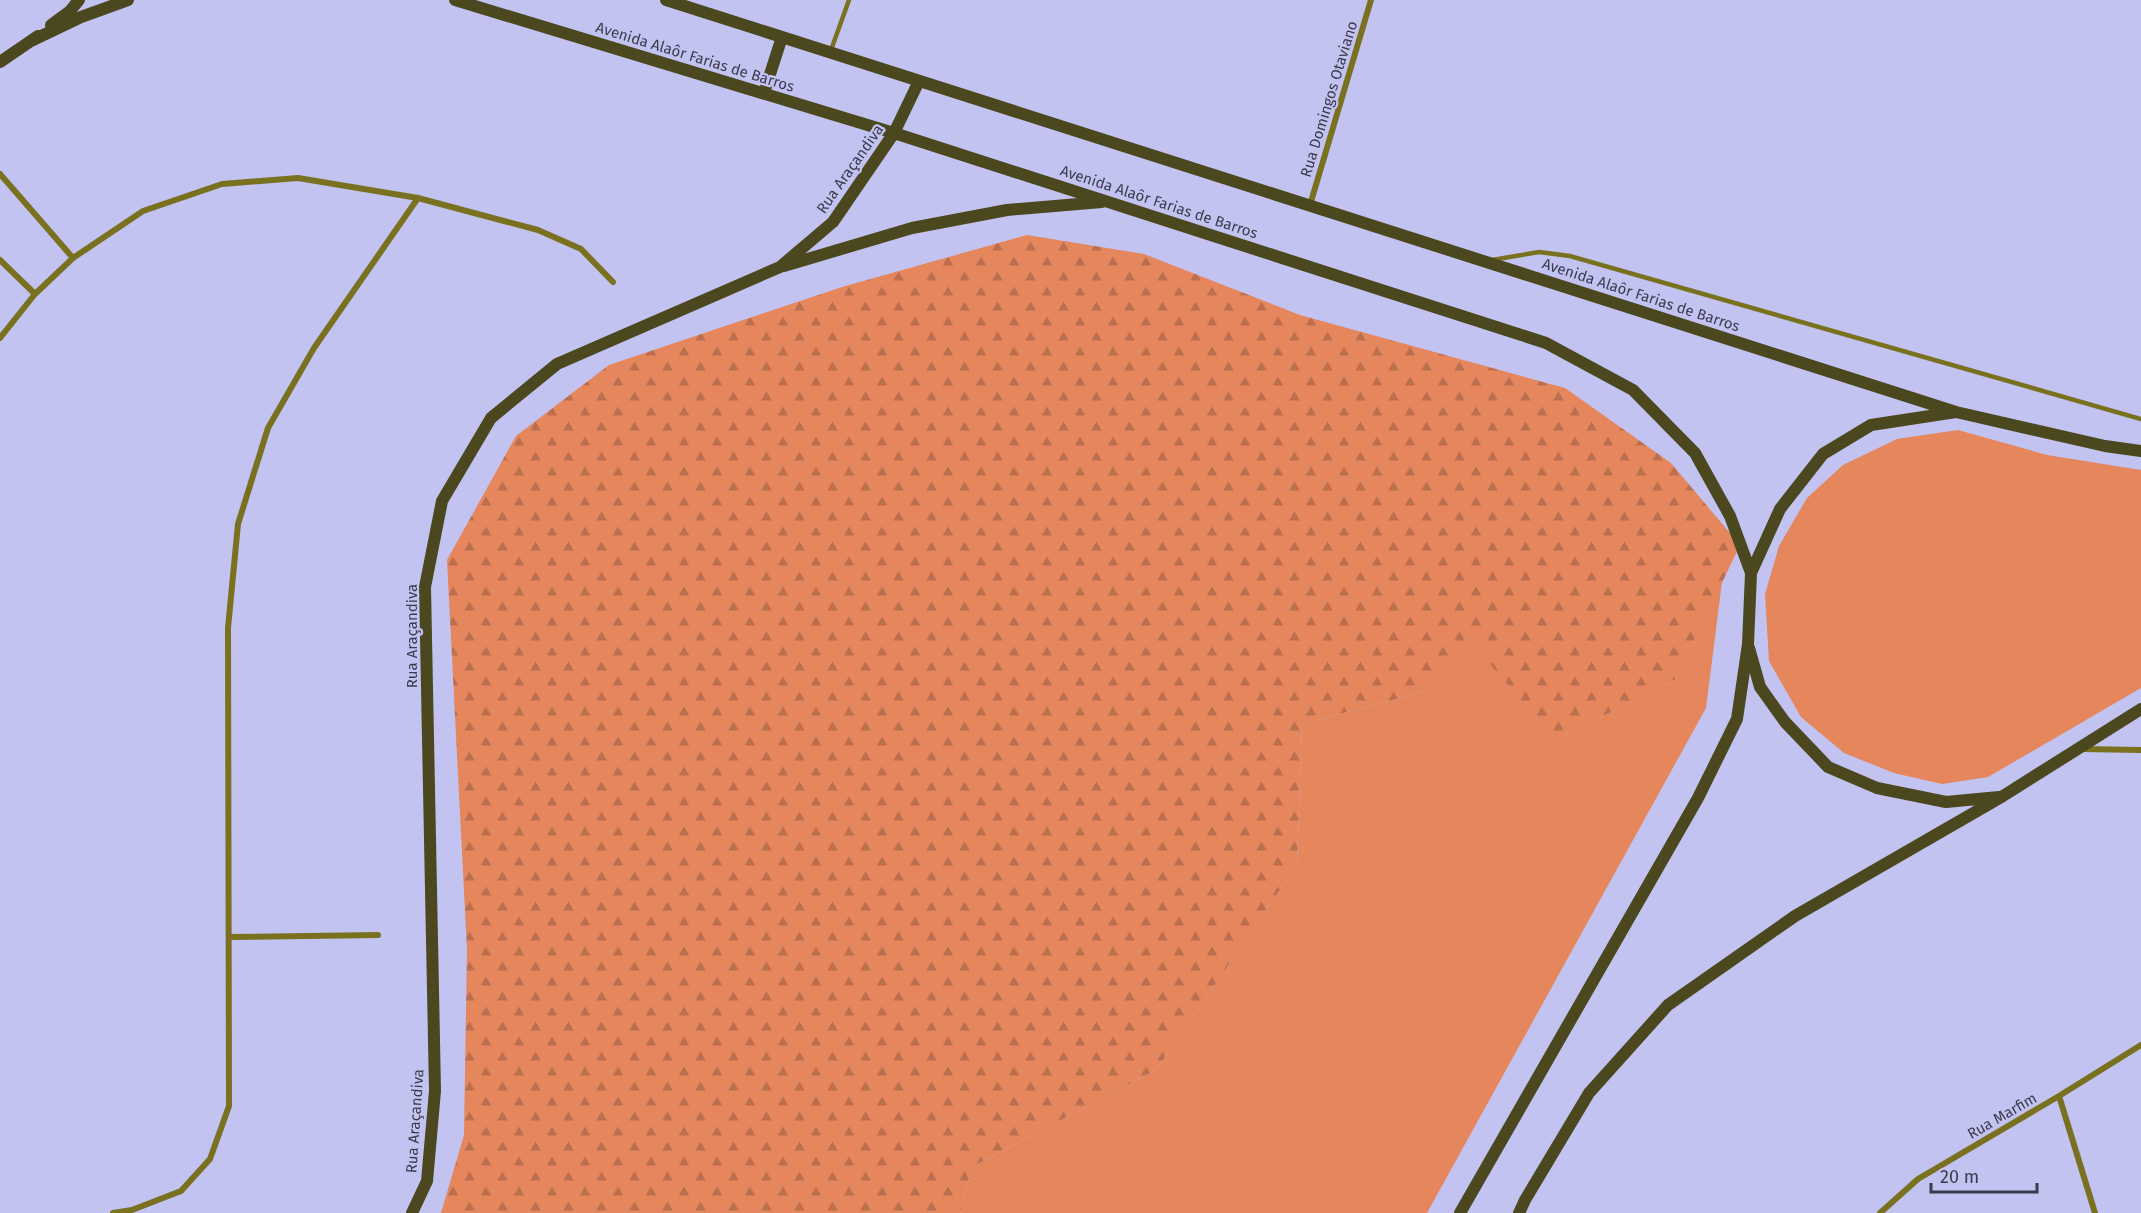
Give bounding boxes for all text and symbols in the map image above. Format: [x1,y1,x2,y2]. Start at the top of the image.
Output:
street label: Avenida Alaôr Farias de Barros [594,18,796,96]
street label: Rua Domingos Otaviano [1297,19,1361,179]
street label: Rua Araçandiva [813,121,887,217]
street label: Avenida Alaôr Farias de Barros [1058,161,1260,243]
street label: Avenida Alaôr Farias de Barros [1540,254,1742,336]
street label: Rua Araçandiva [403,584,421,688]
street label: Rua Araçandiva [402,1068,428,1174]
street label: Rua Marfim [1964,1089,2040,1143]
scale bar [1931,1156,2038,1194]
text: 20 m [1940,1166,1979,1188]

